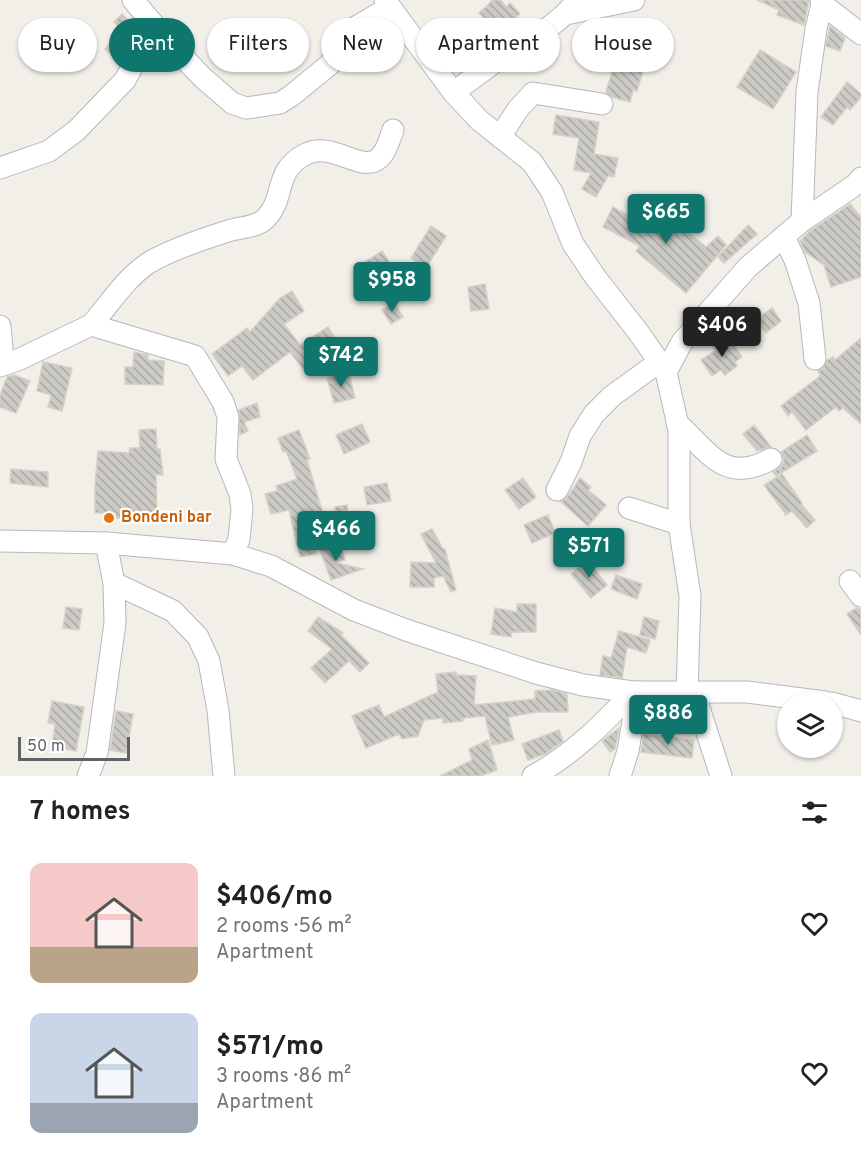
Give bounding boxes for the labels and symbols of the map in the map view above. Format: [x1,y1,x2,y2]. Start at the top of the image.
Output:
pin: $665 [630,194,702,245]
pin: $958 [356,262,428,313]
pin: $406 [686,307,758,358]
pin: $742 [305,337,377,388]
place label: Bondeni bar [121,508,212,528]
marker: Bondeni bar [102,511,116,525]
pin: $466 [300,511,372,562]
pin: $571 [553,528,625,579]
pin: $886 [632,695,704,746]
scale bar [18,734,130,762]

